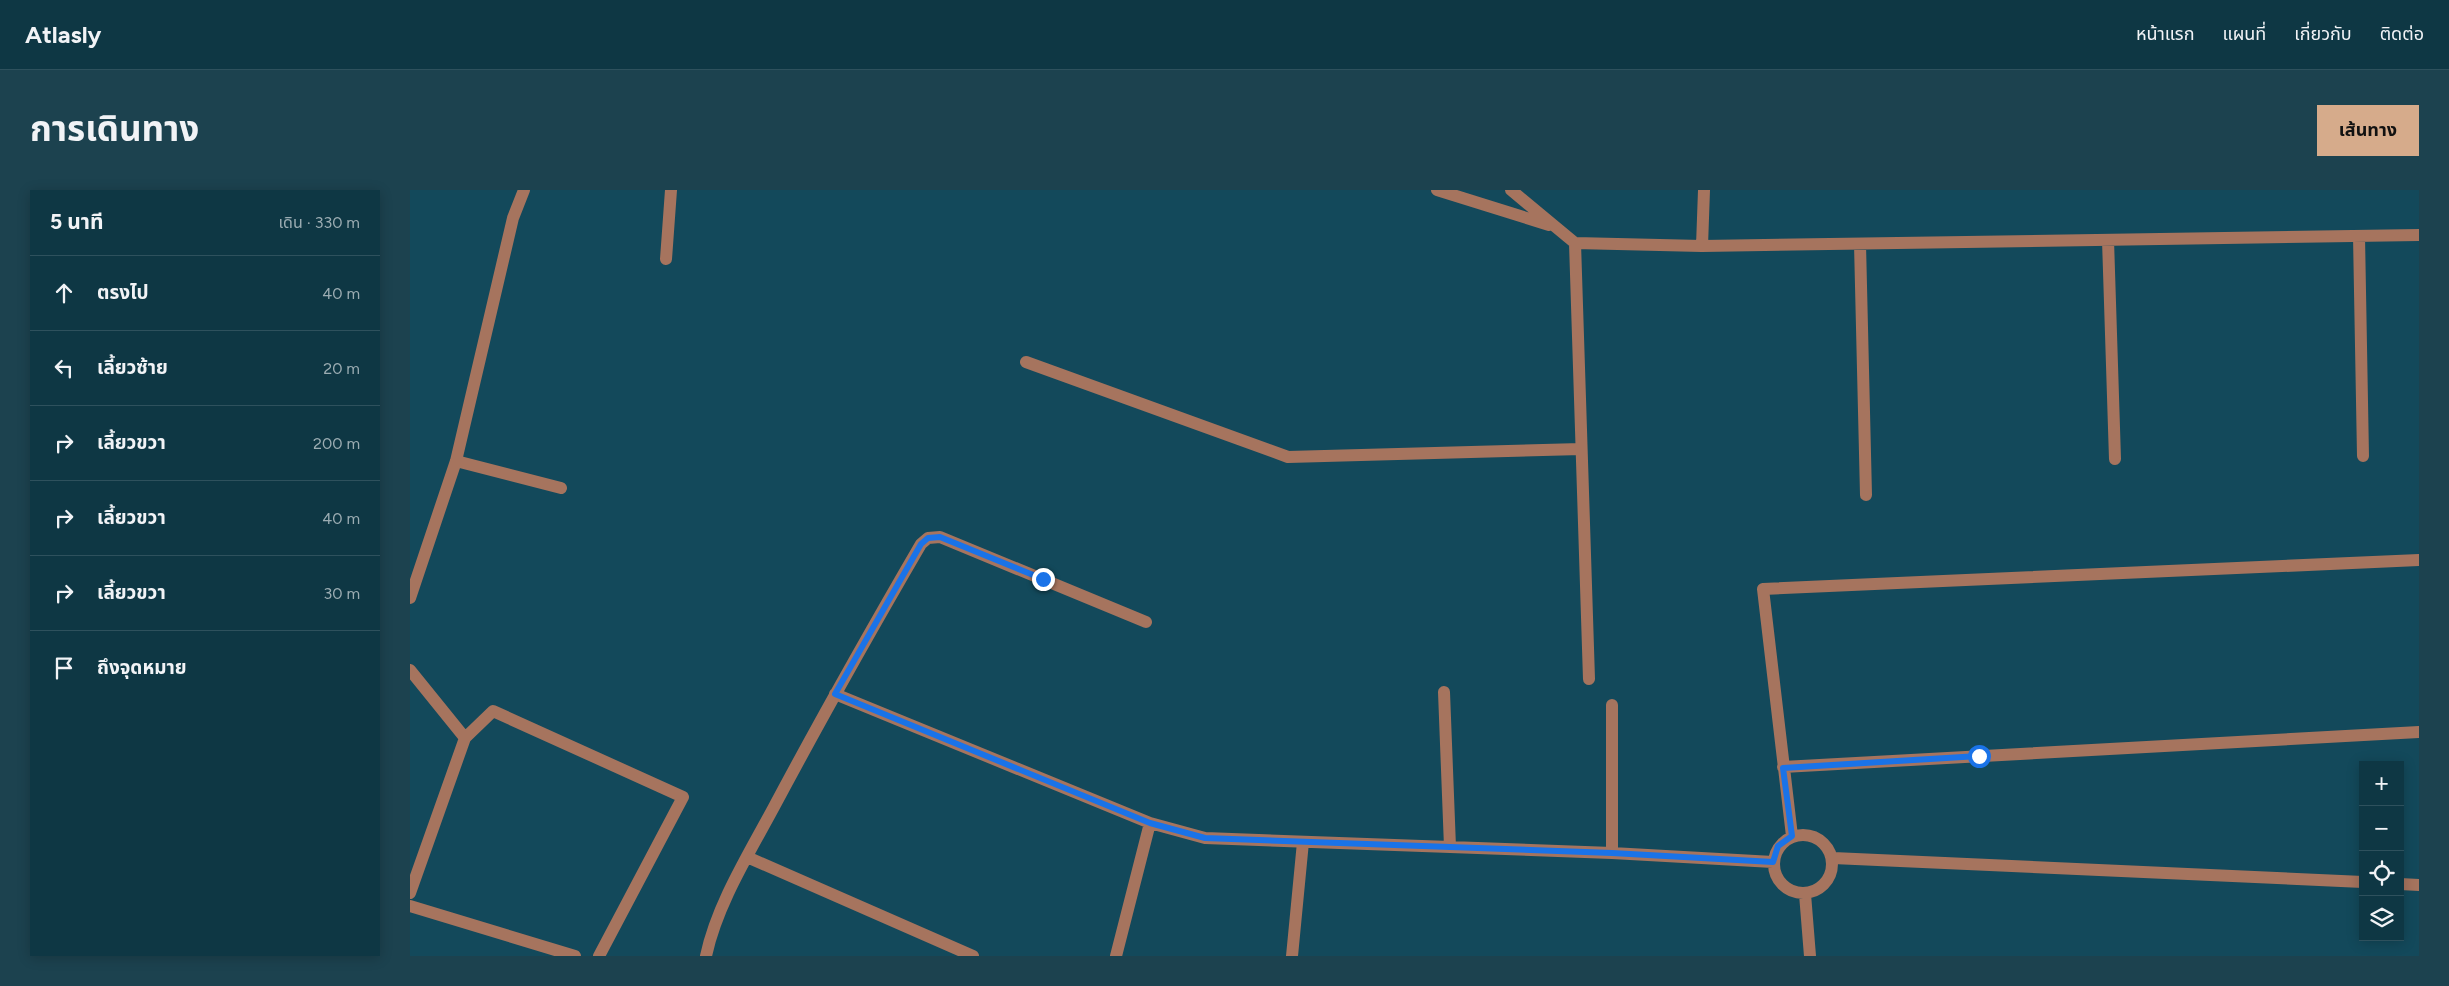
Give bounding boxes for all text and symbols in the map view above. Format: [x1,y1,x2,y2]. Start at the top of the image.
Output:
text: Atlasly [25,20,101,49]
text: หน้าแรก [2136,23,2194,45]
text: แผนที่ [2222,23,2266,45]
text: เกี่ยวกับ [2294,23,2352,45]
text: ติดต่อ [2380,23,2424,45]
button: เส้นทาง [2317,105,2419,156]
text: การเดินทาง [30,108,199,150]
text: 5 นาที [50,209,103,234]
text: เดิน · 330 m [279,213,360,232]
icon: ahead [50,279,78,307]
text: ตรงไป [97,281,149,304]
text: 40 m [322,284,360,303]
icon: left [50,354,78,382]
text: เลี้ยวซ้าย [97,356,168,379]
text: 20 m [323,359,360,378]
icon: right [50,429,78,457]
text: เลี้ยวขวา [97,431,166,454]
text: 200 m [313,434,360,453]
icon: right [50,504,78,532]
text: เลี้ยวขวา [97,506,166,529]
text: 40 m [322,509,360,528]
route end [1032,568,1055,591]
icon: right [50,579,78,607]
text: เลี้ยวขวา [97,581,166,604]
text: 30 m [323,584,360,603]
icon: arrive [50,654,78,682]
text: ถึงจุดหมาย [97,656,187,679]
route start [1968,745,1991,768]
map controls [2359,761,2404,941]
button: + [2359,761,2404,806]
button: − [2359,806,2404,851]
button: locate [2359,851,2404,896]
button: layers [2359,896,2404,941]

